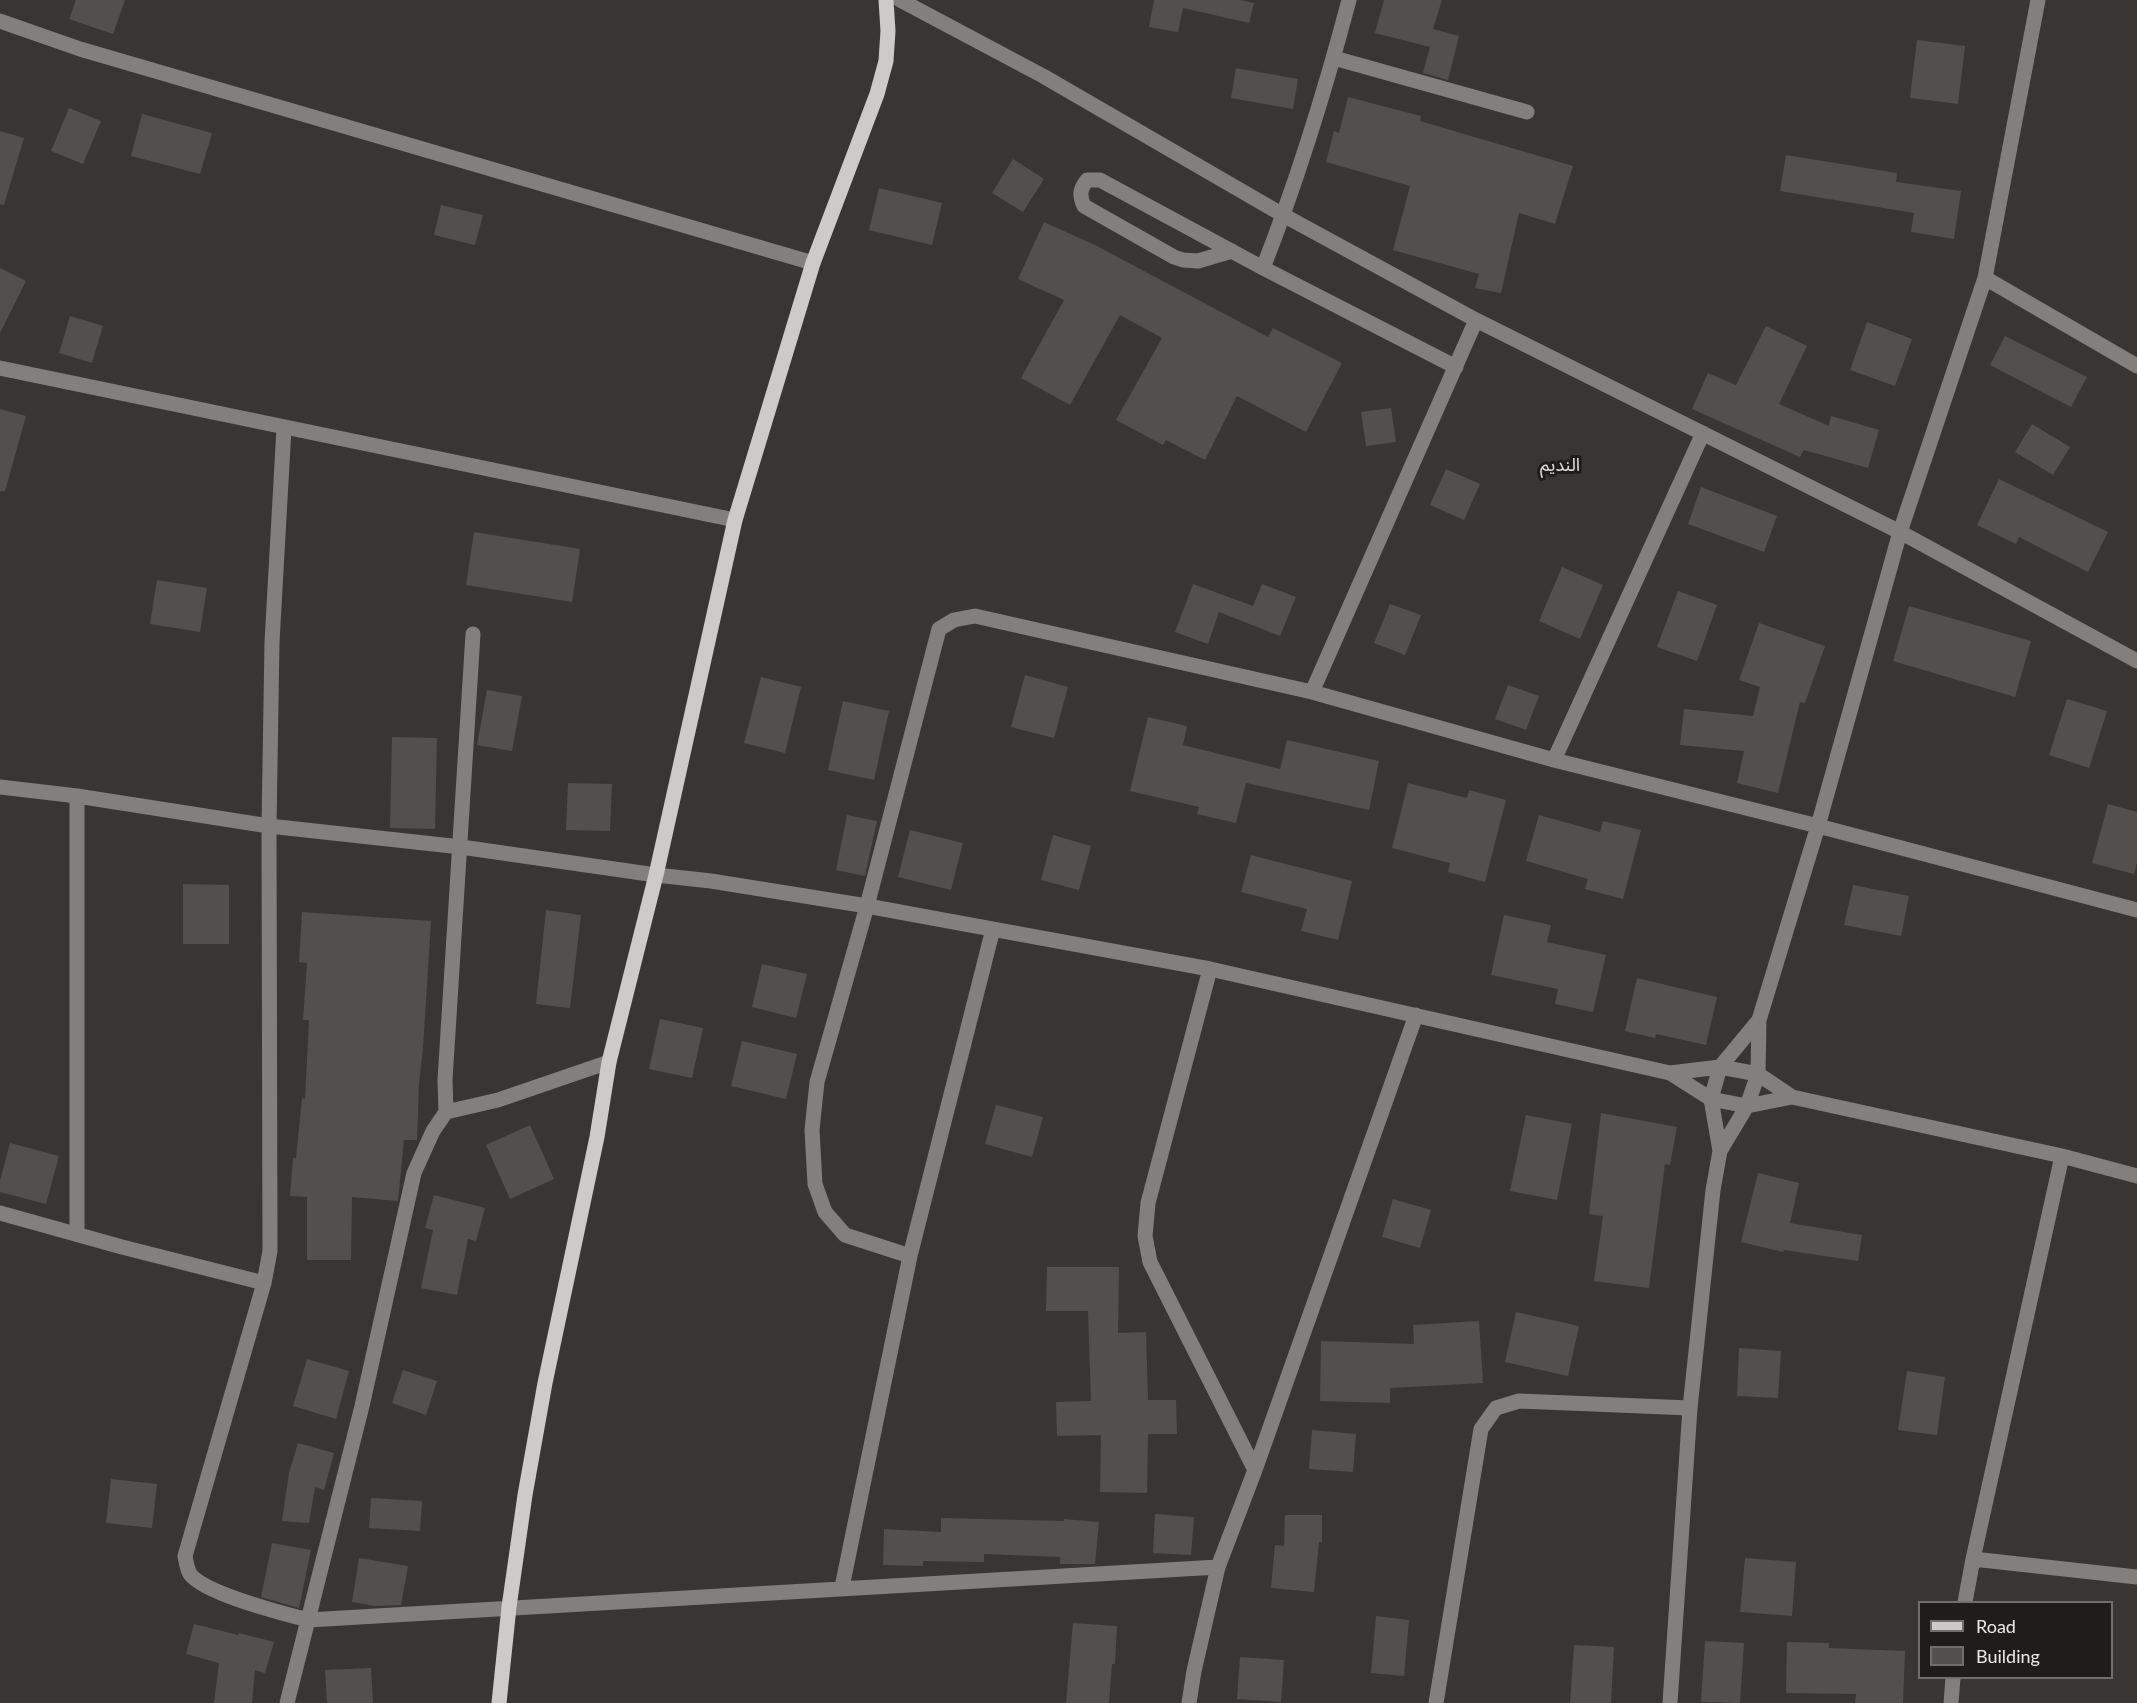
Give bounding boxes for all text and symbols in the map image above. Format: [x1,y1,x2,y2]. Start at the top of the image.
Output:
district label: النديم [1540,454,1580,476]
legend [1918,1601,2113,1679]
text: Road [1976,1615,2016,1637]
text: Building [1976,1645,2040,1667]

